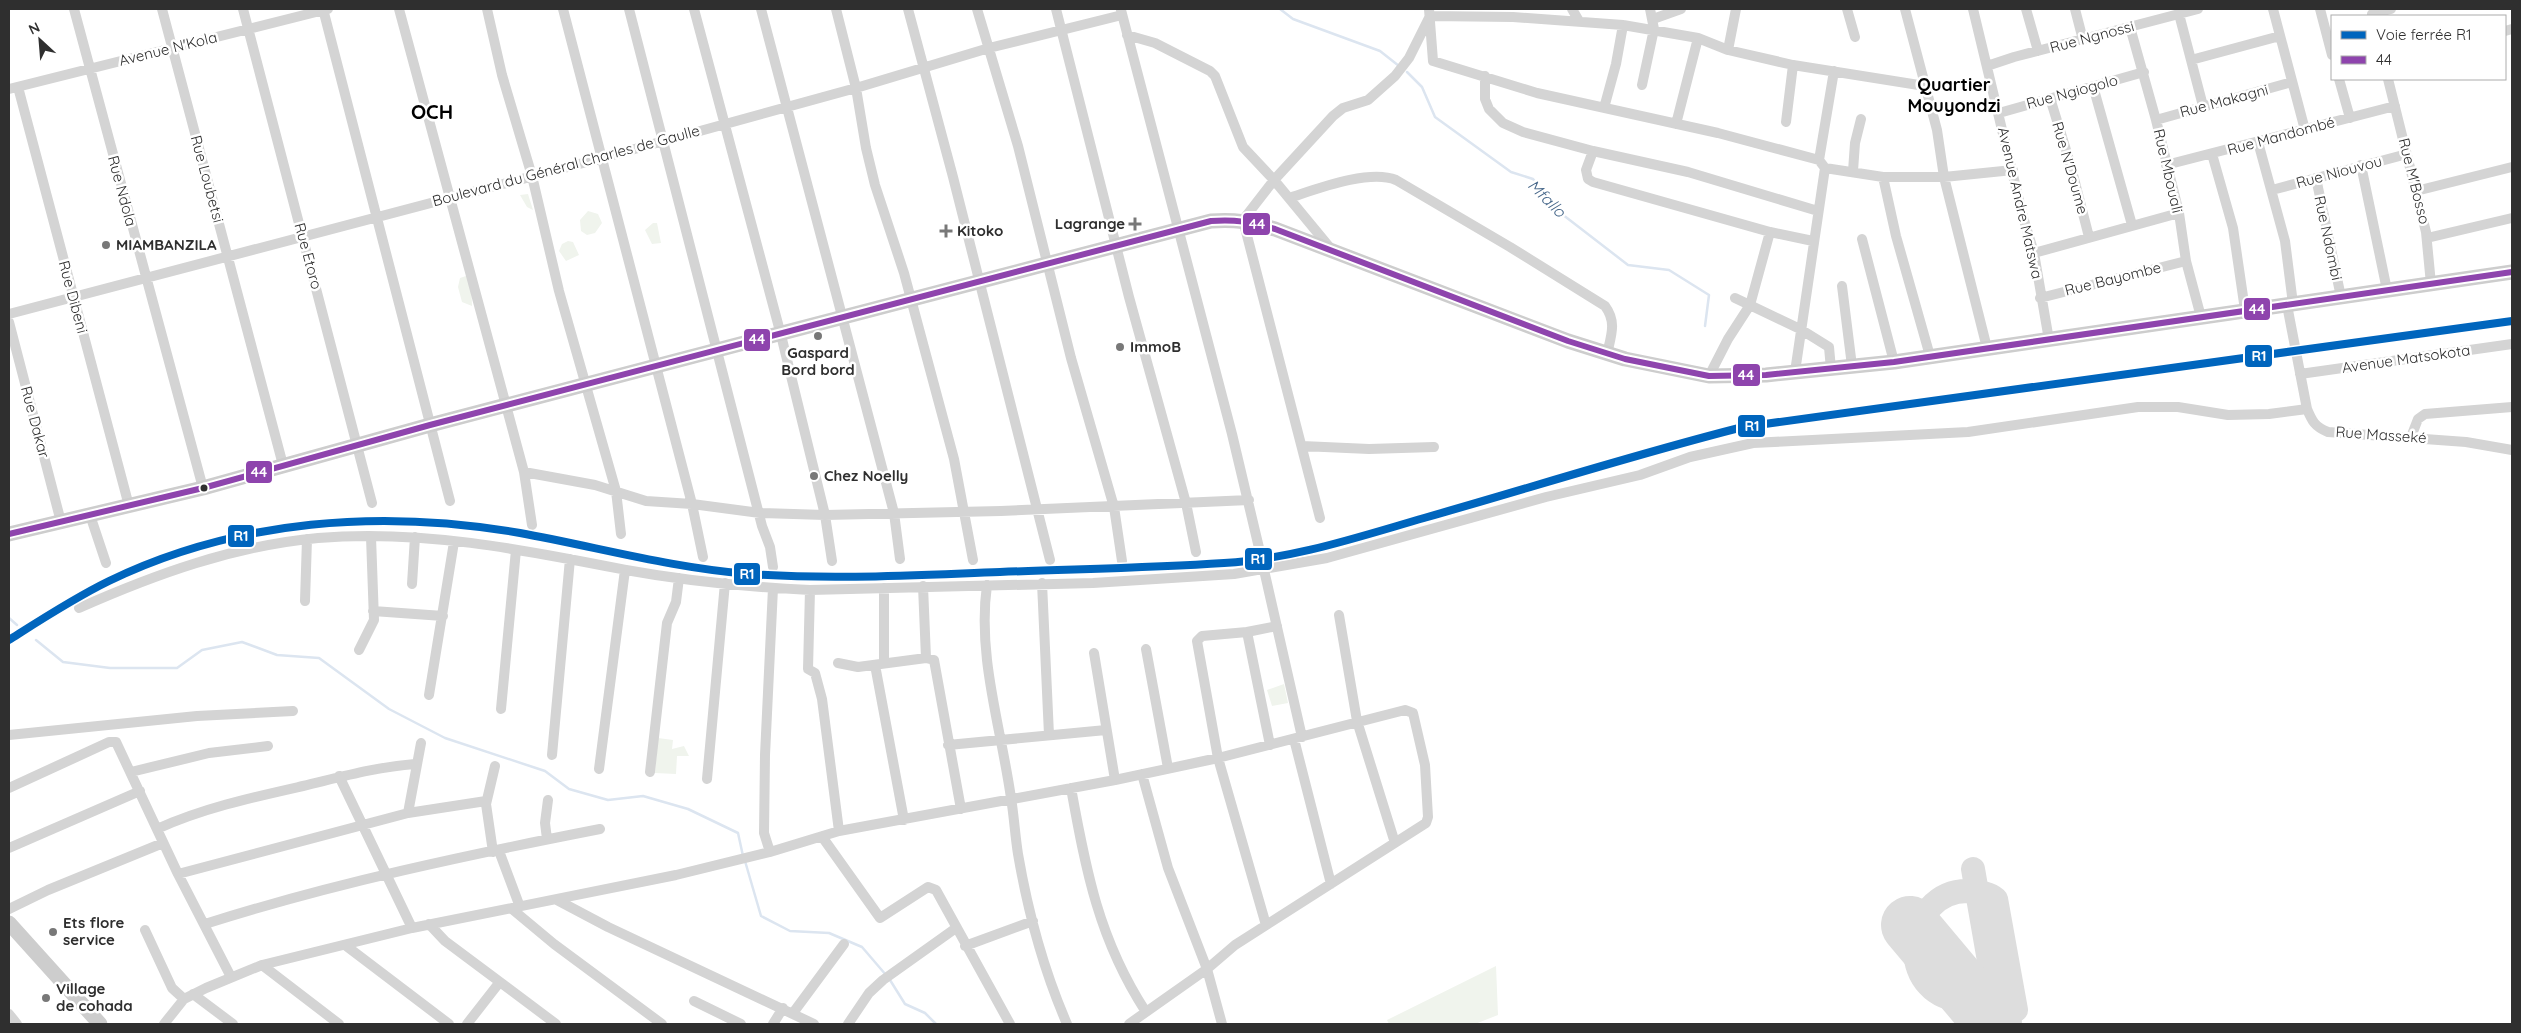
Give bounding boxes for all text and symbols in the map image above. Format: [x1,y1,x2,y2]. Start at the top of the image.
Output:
north arrow [15,15,65,65]
legend [2331,15,2506,80]
street label: Rue Ngnossi [2048,16,2136,57]
text: N [26,18,43,39]
text: Voie ferrée R1 [2376,25,2472,44]
street label: Avenue N'Kola [117,27,219,70]
text: 44 [2376,50,2392,69]
street label: Rue Ngiogolo [2024,70,2120,113]
district label: Quartier Mouyondzi [1907,73,2001,117]
street label: Rue Makagni [2178,80,2270,121]
district label: OCH [411,99,453,124]
street label: Rue Mandombé [2225,112,2337,159]
street label: Rue N'Doume [2048,119,2093,216]
street label: Boulevard du Général Charles de Gaulle [430,121,702,210]
street label: Avenue Andre Matswa [1994,125,2047,281]
street label: Rue Mbouali [2150,127,2187,215]
street label: Rue Loubetsi [187,133,228,225]
street label: Rue M'Bosso [2395,136,2434,226]
street label: Rue Niouvou [2294,151,2384,192]
street label: Rue Ndola [104,153,141,228]
water label: Mfallo [1524,175,1571,222]
street label: Rue Ndombi [2310,194,2347,282]
line badge: 44 [1242,212,1271,236]
place label: Lagrange [1055,214,1125,233]
text: 44 [1249,215,1265,233]
marker: Lagrange [1129,218,1141,230]
street label: Rue Etoro [290,221,326,291]
place label: Kitoko [957,221,1003,240]
marker: Kitoko [939,224,953,238]
place label: MIAMBANZILA [116,235,217,254]
marker: MIAMBANZILA [100,239,112,251]
street label: Rue Bayombe [2063,257,2163,300]
street label: Rue Dibeni [55,258,92,335]
line badge: 44 [2243,297,2271,321]
text: 44 [2249,300,2265,318]
line badge: 44 [743,328,771,352]
text: 44 [749,330,765,348]
marker: Gaspard Bord bord [812,330,824,342]
place label: ImmoB [1130,337,1181,356]
street label: Avenue Matsokota [2341,340,2471,377]
marker: ImmoB [1114,341,1126,353]
place label: Gaspard Bord bord [781,343,855,379]
line badge: R1 [2244,344,2273,368]
text: R1 [2251,347,2267,365]
line badge: 44 [1732,363,1761,387]
text: 44 [1738,366,1754,384]
street label: Rue Dakar [17,384,54,460]
line badge: R1 [1737,414,1766,438]
text: R1 [1744,417,1760,435]
street label: Rue Masseké [2335,422,2427,447]
line badge: 44 [245,460,273,484]
text: 44 [251,463,267,481]
place label: Chez Noelly [824,466,908,485]
marker: Chez Noelly [808,470,820,482]
unlabelled marker [199,483,209,493]
line badge: R1 [227,524,255,548]
text: R1 [233,527,249,545]
line badge: R1 [1244,547,1273,571]
text: R1 [1250,550,1266,568]
line badge: R1 [733,562,761,586]
text: R1 [739,565,755,583]
place label: Ets flore service [63,913,125,949]
marker: Ets flore service [47,926,59,938]
place label: Village de cohada [56,979,133,1015]
marker: Village de cohada [40,992,52,1004]

